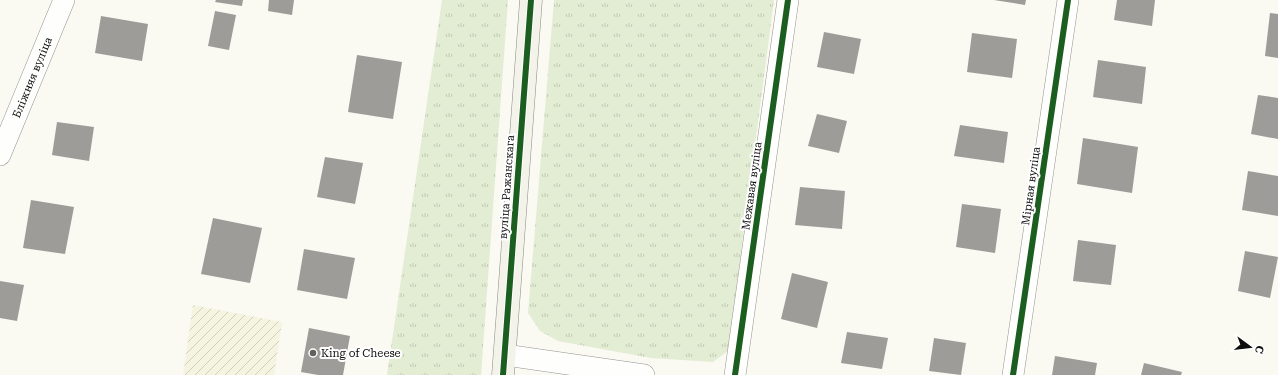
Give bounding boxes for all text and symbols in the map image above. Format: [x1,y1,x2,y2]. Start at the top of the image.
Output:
street label: Бліжняя вуліца [10,35,55,120]
street label: вуліца Ражанскага [497,134,517,239]
street label: Межавая вуліца [739,141,765,231]
street label: Мірная вуліца [1019,146,1043,226]
north arrow [1230,327,1270,367]
text: С [1252,344,1266,355]
place label: King of Cheese [321,347,401,360]
marker: King of Cheese [308,348,318,358]

